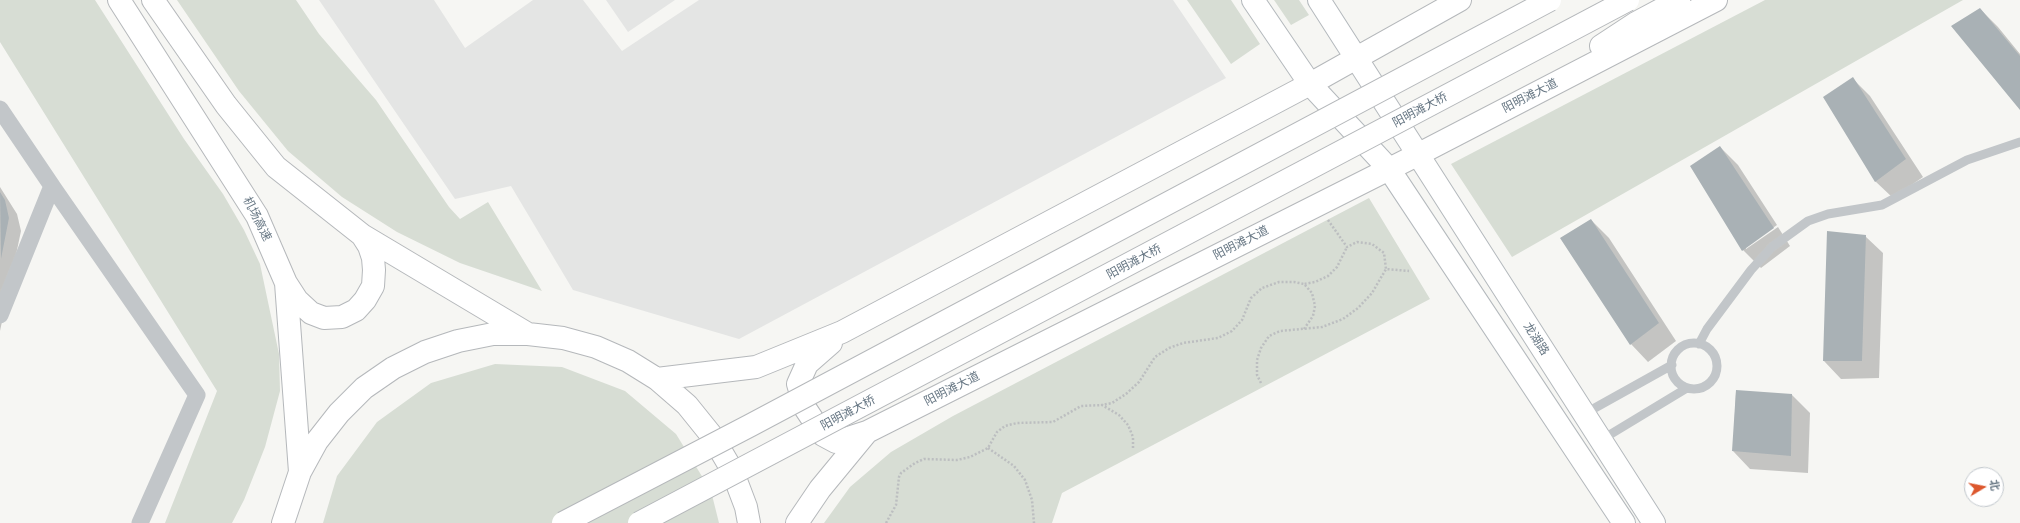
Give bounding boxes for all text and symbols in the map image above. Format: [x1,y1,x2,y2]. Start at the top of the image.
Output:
street label: 阳明滩大道 [1500,76,1560,116]
street label: 阳明滩大桥 [1390,90,1450,130]
street label: 机场高速 [240,194,274,244]
street label: 阳明滩大道 [1211,223,1271,263]
street label: 阳明滩大桥 [1104,242,1164,282]
street label: 龙湖路 [1520,320,1552,358]
street label: 阳明滩大道 [922,369,982,409]
street label: 阳明滩大桥 [818,393,878,433]
north arrow [1964,467,2004,507]
text: 北 [1987,478,2003,492]

